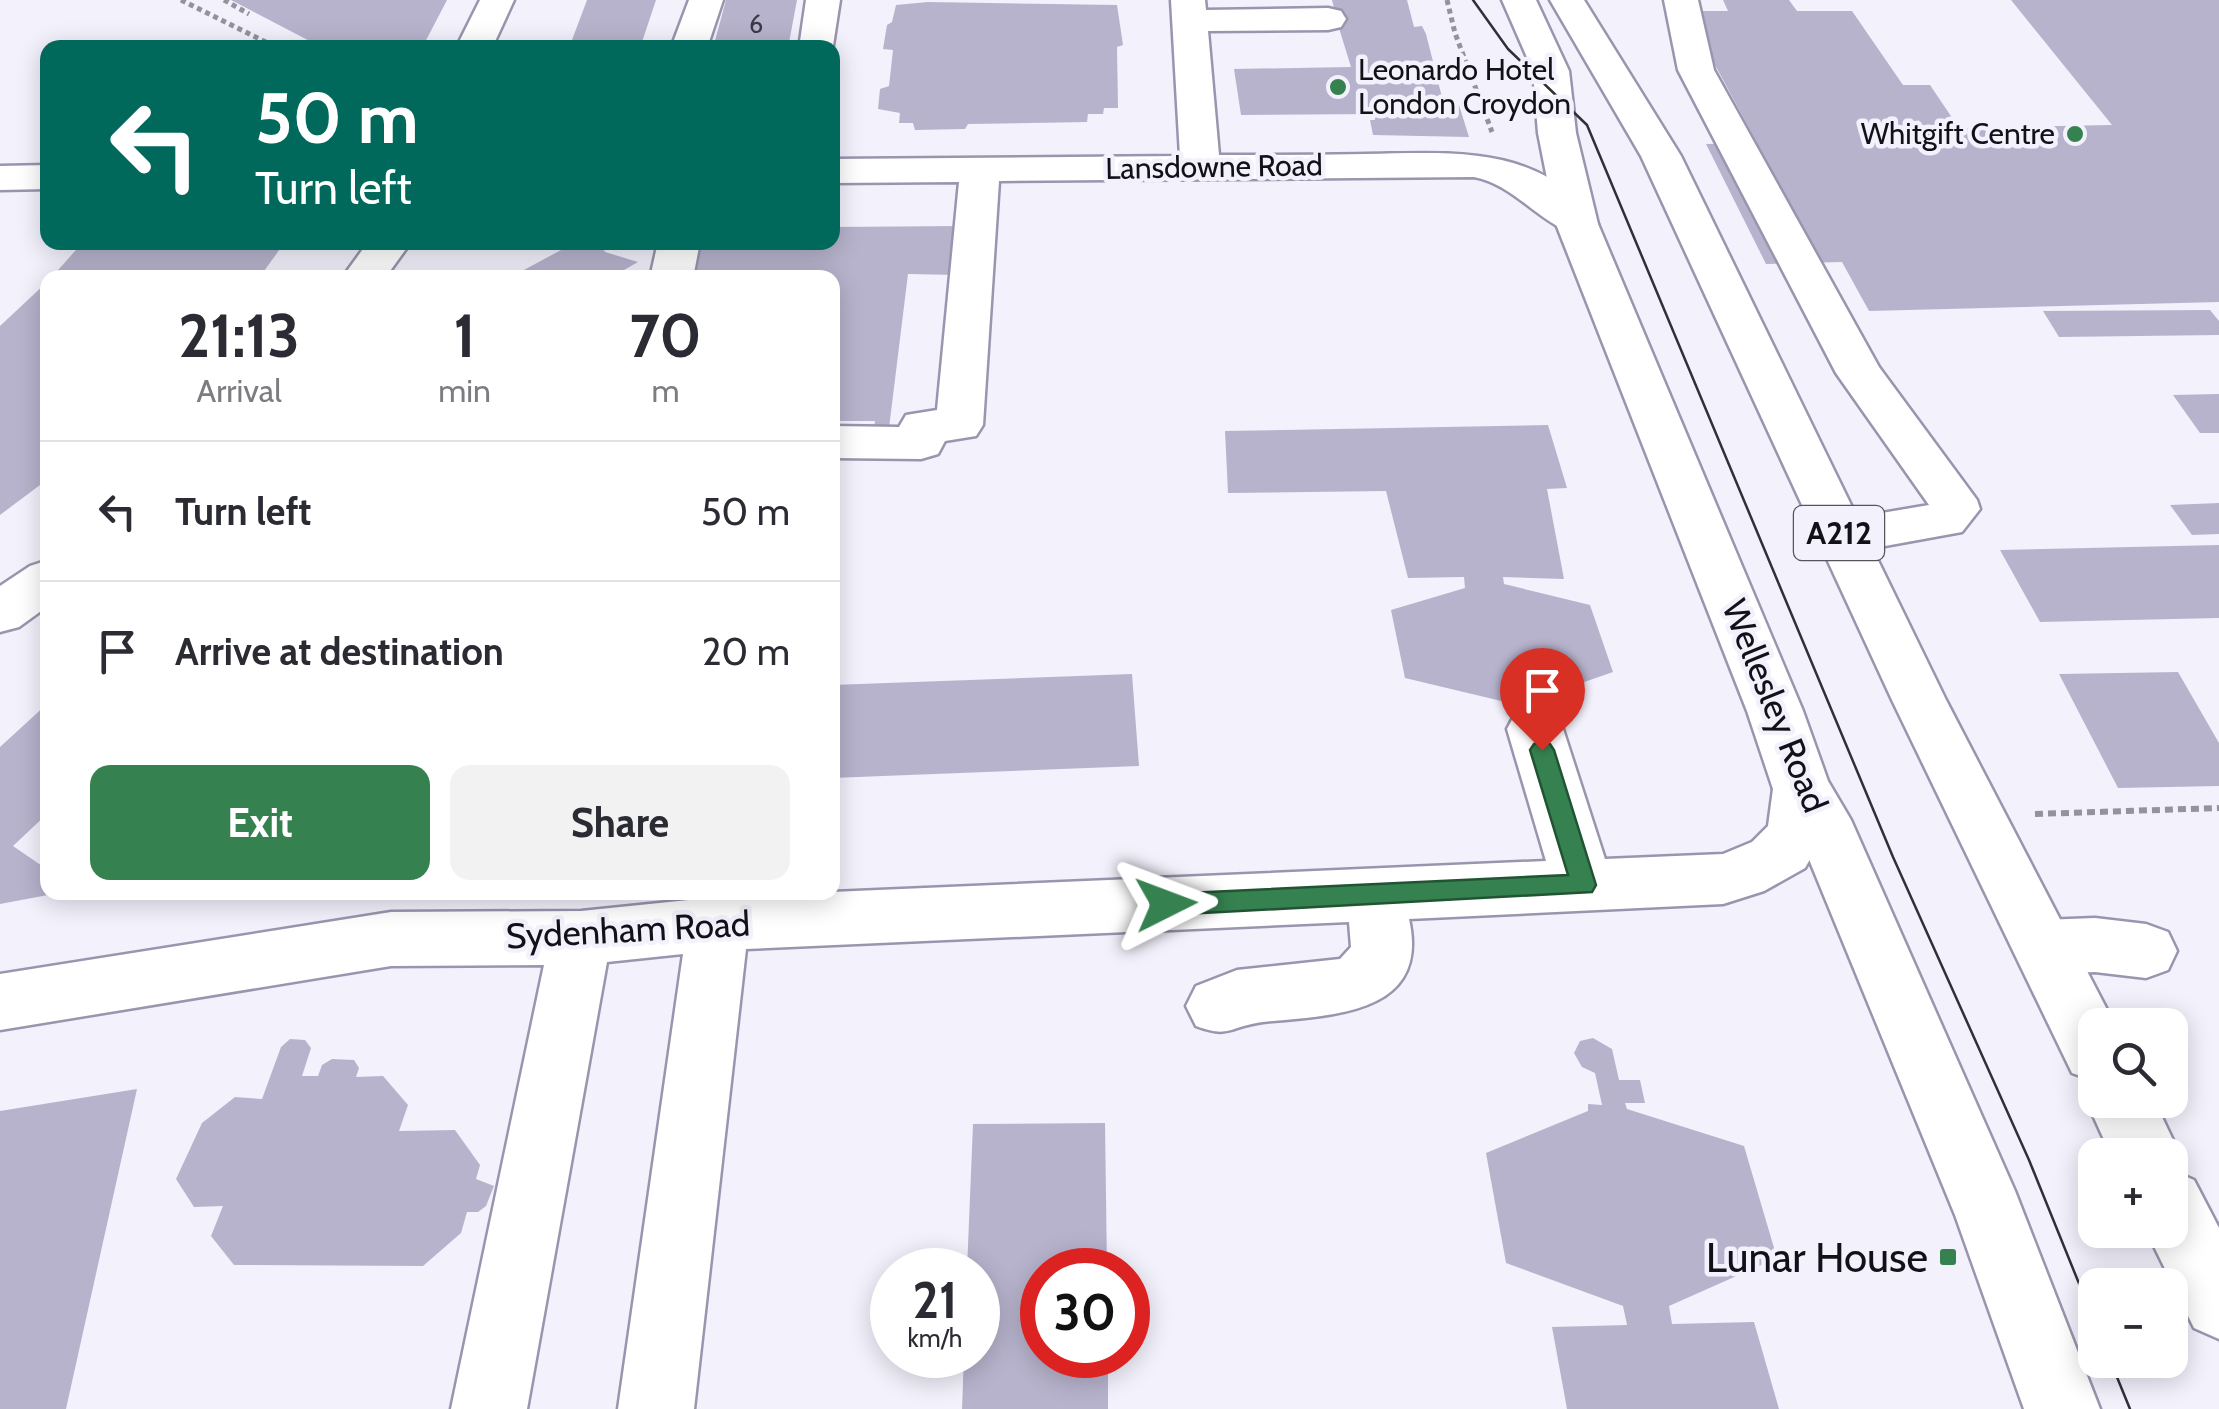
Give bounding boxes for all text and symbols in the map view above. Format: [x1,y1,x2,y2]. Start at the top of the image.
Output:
house number: 6 [749,9,763,39]
place label: Leonardo Hotel London Croydon [1358,51,1571,122]
text: 50 m [255,75,419,161]
marker: Leonardo Hotel London Croydon [1327,76,1349,98]
icon: left [90,80,220,210]
place label: Whitgift Centre [1861,115,2055,152]
marker: Whitgift Centre [2064,123,2086,145]
street label: Lansdowne Road [1105,146,1323,187]
text: Turn left [255,161,412,215]
text: 21:13 [178,299,300,372]
text: 1 [454,299,476,372]
text: 70 [629,299,702,372]
text: Arrival [197,371,282,410]
text: min [438,371,491,410]
text: m [651,371,680,410]
icon: left [90,484,145,539]
text: Turn left [175,488,311,535]
text: 50 m [701,488,790,535]
road number: A212 [1794,506,1884,560]
street label: Wellesley Road [1713,593,1838,819]
icon: arrive [90,624,145,679]
text: Arrive at destination [175,628,504,675]
text: 20 m [702,628,790,675]
pin [1500,648,1585,751]
icon: arrive [1515,663,1570,718]
button: Exit [90,765,430,880]
button: Share [450,765,790,880]
position arrow [1114,852,1218,956]
street label: Sydenham Road [505,902,751,957]
map controls [2078,1008,2188,1378]
button: search [2078,1008,2188,1118]
button: + [2078,1138,2188,1248]
place label: Lunar House [1706,1231,1928,1283]
marker: Lunar House [1937,1246,1959,1268]
speed limit sign: 30 [1020,1248,1150,1378]
button: − [2078,1268,2188,1378]
text: 21 [913,1270,957,1331]
text: km/h [908,1323,962,1353]

